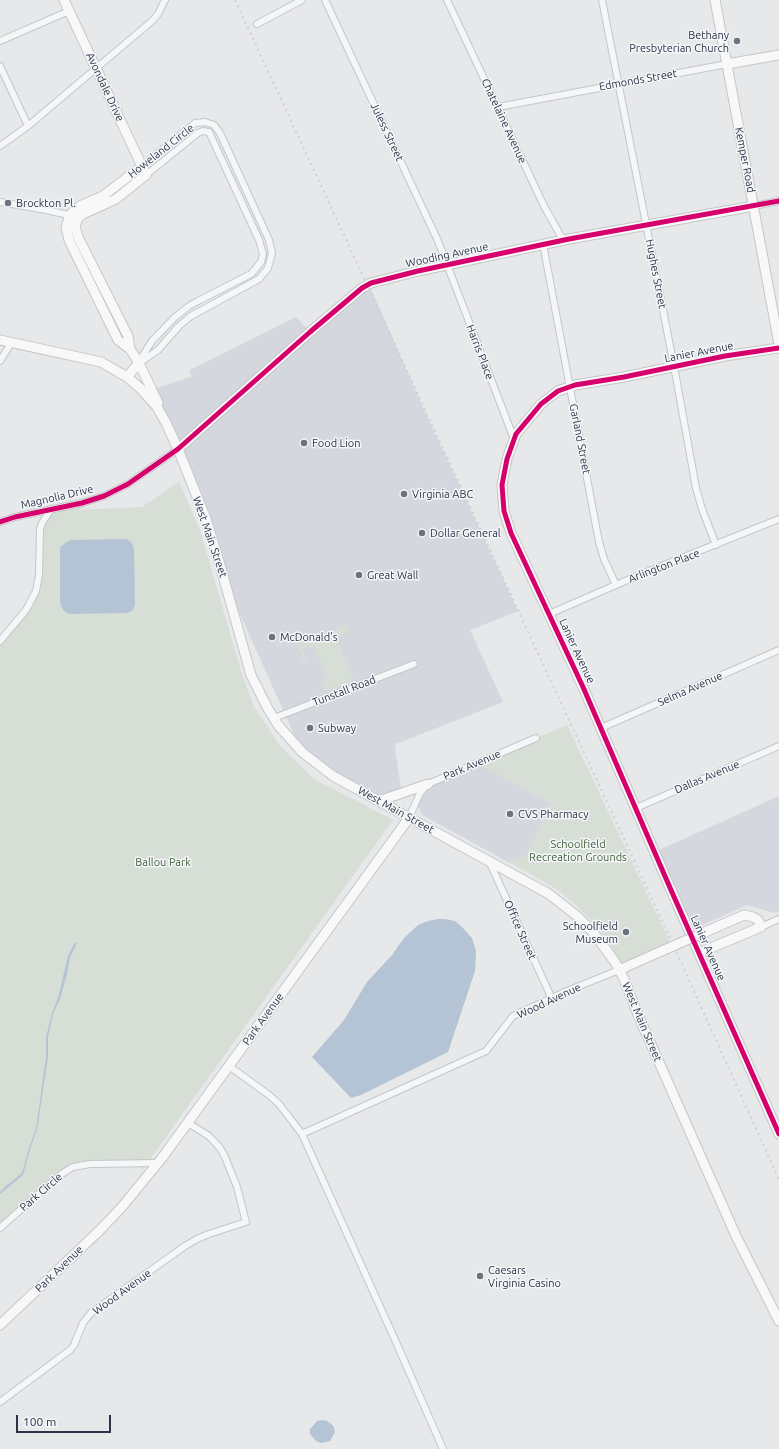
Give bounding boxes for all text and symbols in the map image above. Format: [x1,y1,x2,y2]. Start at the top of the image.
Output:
place label: Bethany Presbyterian Church [629,28,729,54]
marker: Bethany Presbyterian Church [732,36,742,46]
street label: Avondale Drive [83,50,127,124]
street label: Edmonds Street [598,67,678,93]
street label: Chatelaine Avenue [479,76,529,166]
street label: Juless Street [368,100,406,164]
street label: Howeland Circle [125,121,197,181]
street label: Kemper Road [732,126,758,194]
place label: Brockton Pl. [16,196,76,210]
marker: Brockton Pl. [3,198,13,208]
street label: Hughes Street [643,238,669,310]
street label: Wooding Avenue [404,240,490,270]
street label: Harris Place [463,323,497,381]
street label: Lanier Avenue [663,339,735,365]
street label: Garland Street [567,403,593,475]
place label: Food Lion [312,436,361,450]
marker: Food Lion [299,438,309,448]
street label: Magnolia Drive [19,482,95,512]
place label: Virginia ABC [412,487,473,501]
marker: Virginia ABC [399,489,409,499]
street label: West Main Street [190,495,230,579]
place label: Dollar General [430,526,501,540]
marker: Dollar General [417,528,427,538]
street label: Arlington Place [626,546,702,586]
place label: Great Wall [367,568,418,582]
marker: Great Wall [354,570,364,580]
street label: Lanier Avenue [556,616,598,686]
place label: McDonald's [280,630,338,644]
marker: McDonald's [267,632,277,642]
street label: Selma Avenue [656,669,724,709]
street label: Tunstall Road [310,673,378,709]
place label: Subway [318,721,356,735]
marker: Subway [305,723,315,733]
street label: Park Avenue [441,747,503,783]
street label: Dallas Avenue [673,757,741,797]
street label: West Main Street [356,784,436,836]
place label: CVS Pharmacy [518,807,589,821]
marker: CVS Pharmacy [505,809,515,819]
park label: Schoolfield Recreation Grounds [529,837,627,863]
park label: Ballou Park [135,855,191,869]
street label: Office Street [501,898,539,962]
street label: Lanier Avenue [688,913,728,983]
place label: Schoolfield Museum [563,919,618,945]
marker: Schoolfield Museum [621,927,631,937]
street label: Wood Avenue [515,980,583,1022]
street label: West Main Street [619,980,665,1064]
street label: Park Avenue [240,990,286,1048]
street label: Park Circle [17,1170,65,1214]
street label: Park Avenue [32,1243,86,1295]
place label: Caesars Virginia Casino [488,1263,561,1289]
street label: Wood Avenue [90,1266,154,1318]
marker: Caesars Virginia Casino [475,1271,485,1281]
scale bar [18,1407,113,1433]
text: 100 m [23,1415,56,1428]

